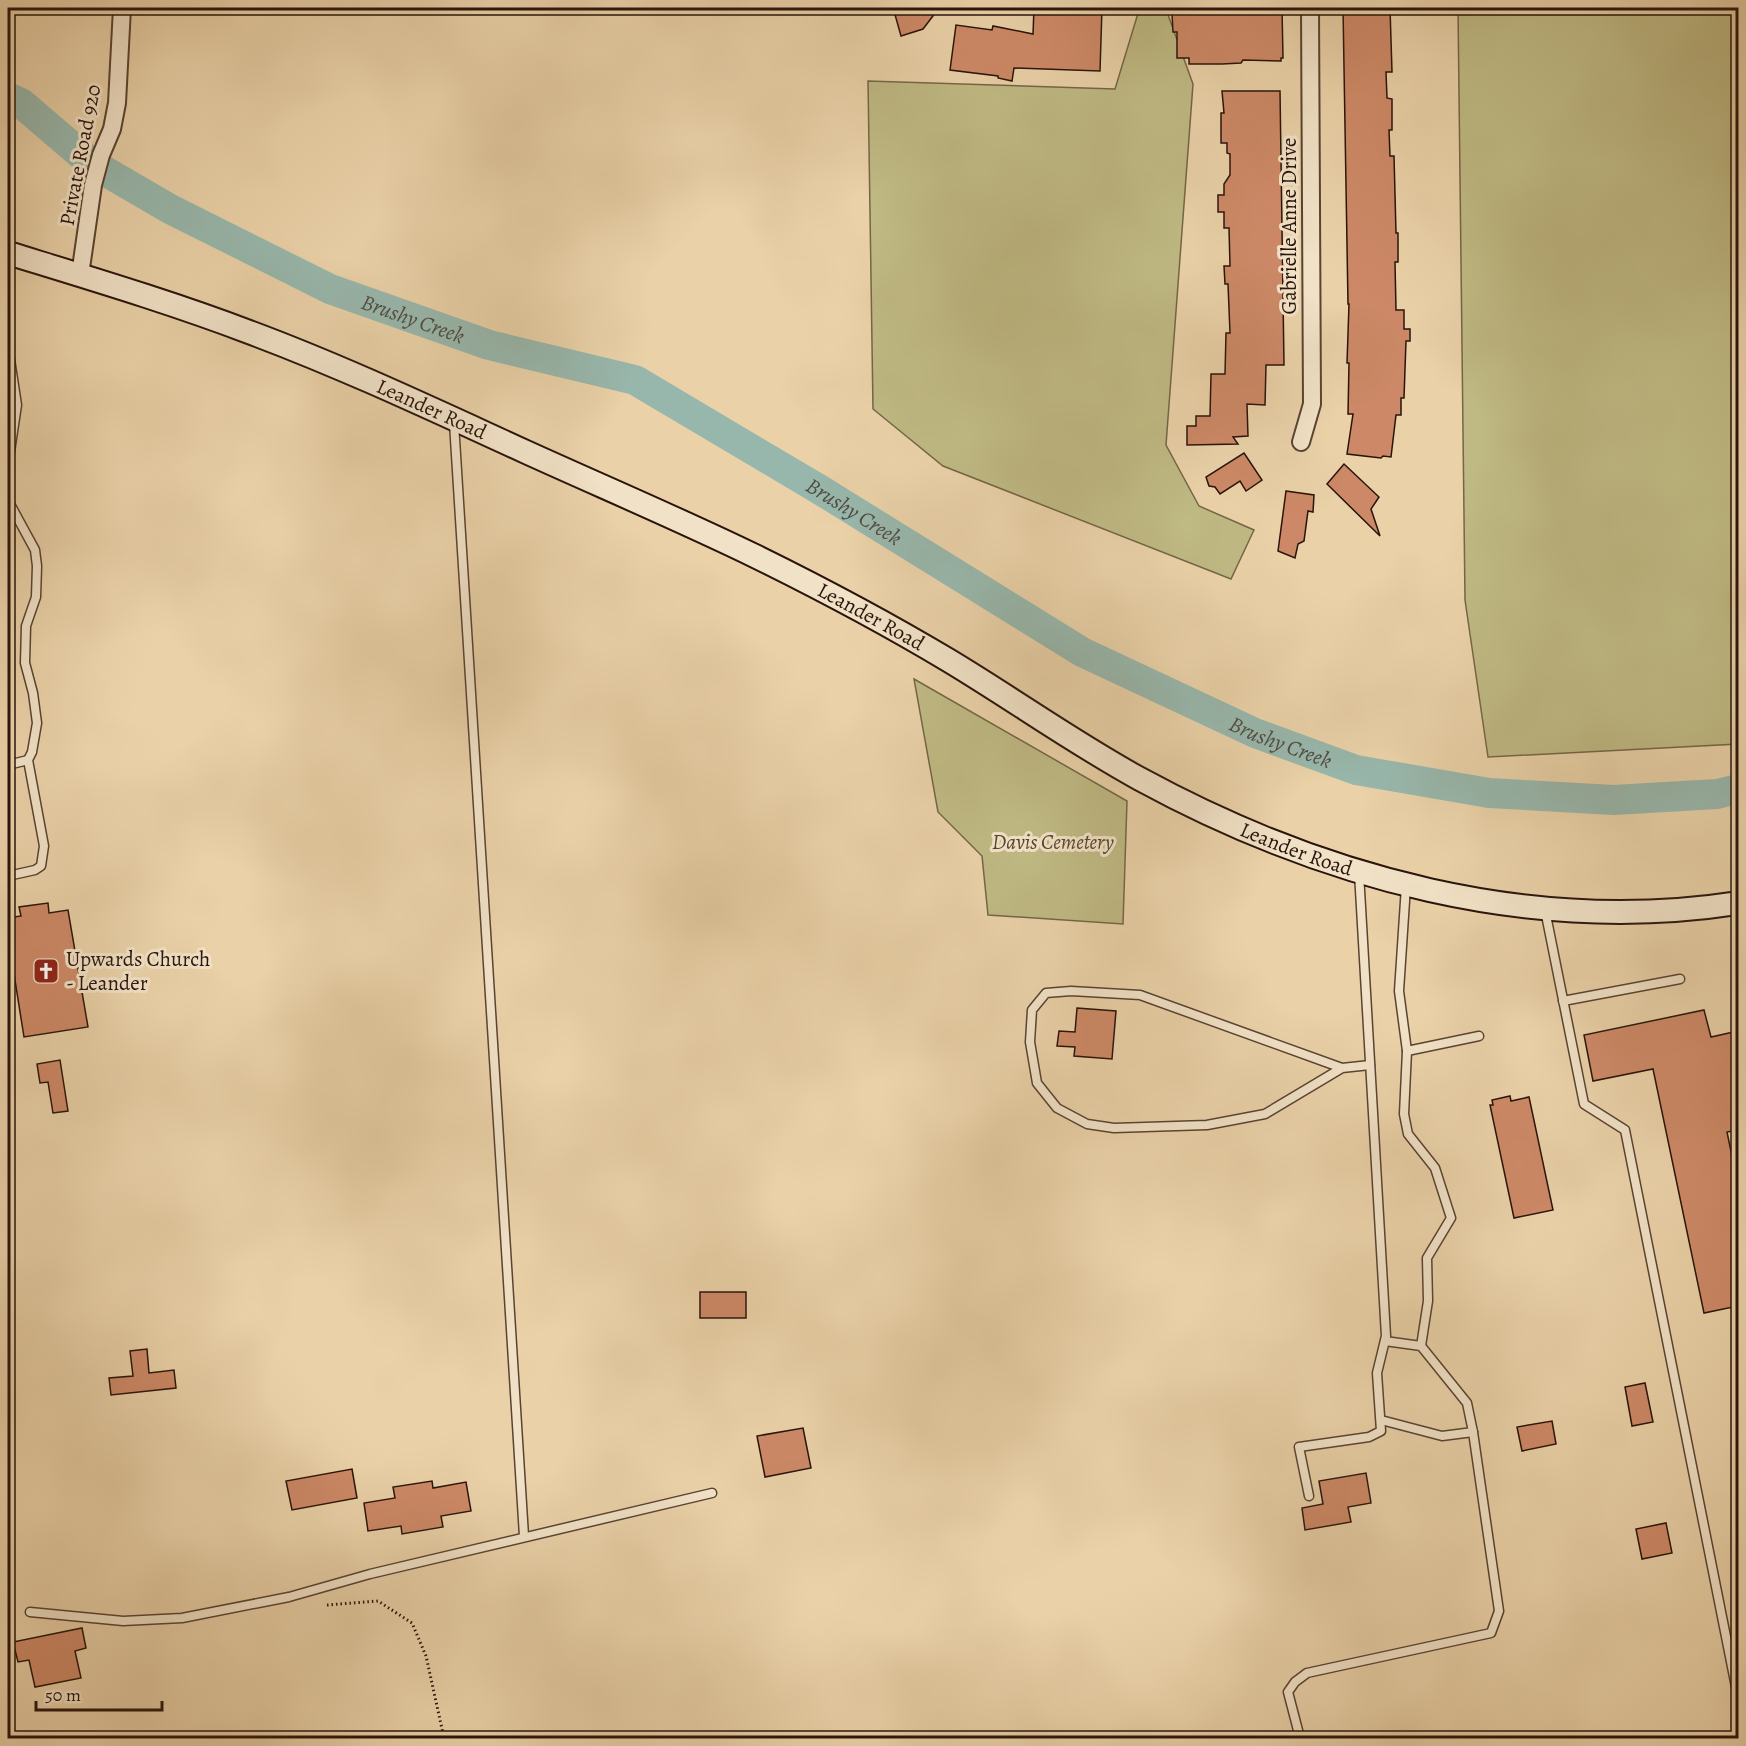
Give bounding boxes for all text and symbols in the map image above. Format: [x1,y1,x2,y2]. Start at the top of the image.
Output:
street label: Private Road 920 [53,82,107,228]
street label: Gabrielle Anne Drive [1275,137,1303,315]
water label: Brushy Creek [357,287,469,351]
street label: Leander Road [372,372,492,446]
water label: Brushy Creek [800,471,908,553]
street label: Leander Road [813,576,930,658]
water label: Brushy Creek [1224,709,1336,776]
street label: Leander Road [1236,815,1357,883]
park label: Davis Cemetery [992,828,1114,856]
place label: Upwards Church - Leander [66,945,210,997]
church icon: Upwards Church - Leander [31,956,61,986]
scale bar [36,1674,162,1712]
text: 50 m [45,1683,81,1707]

